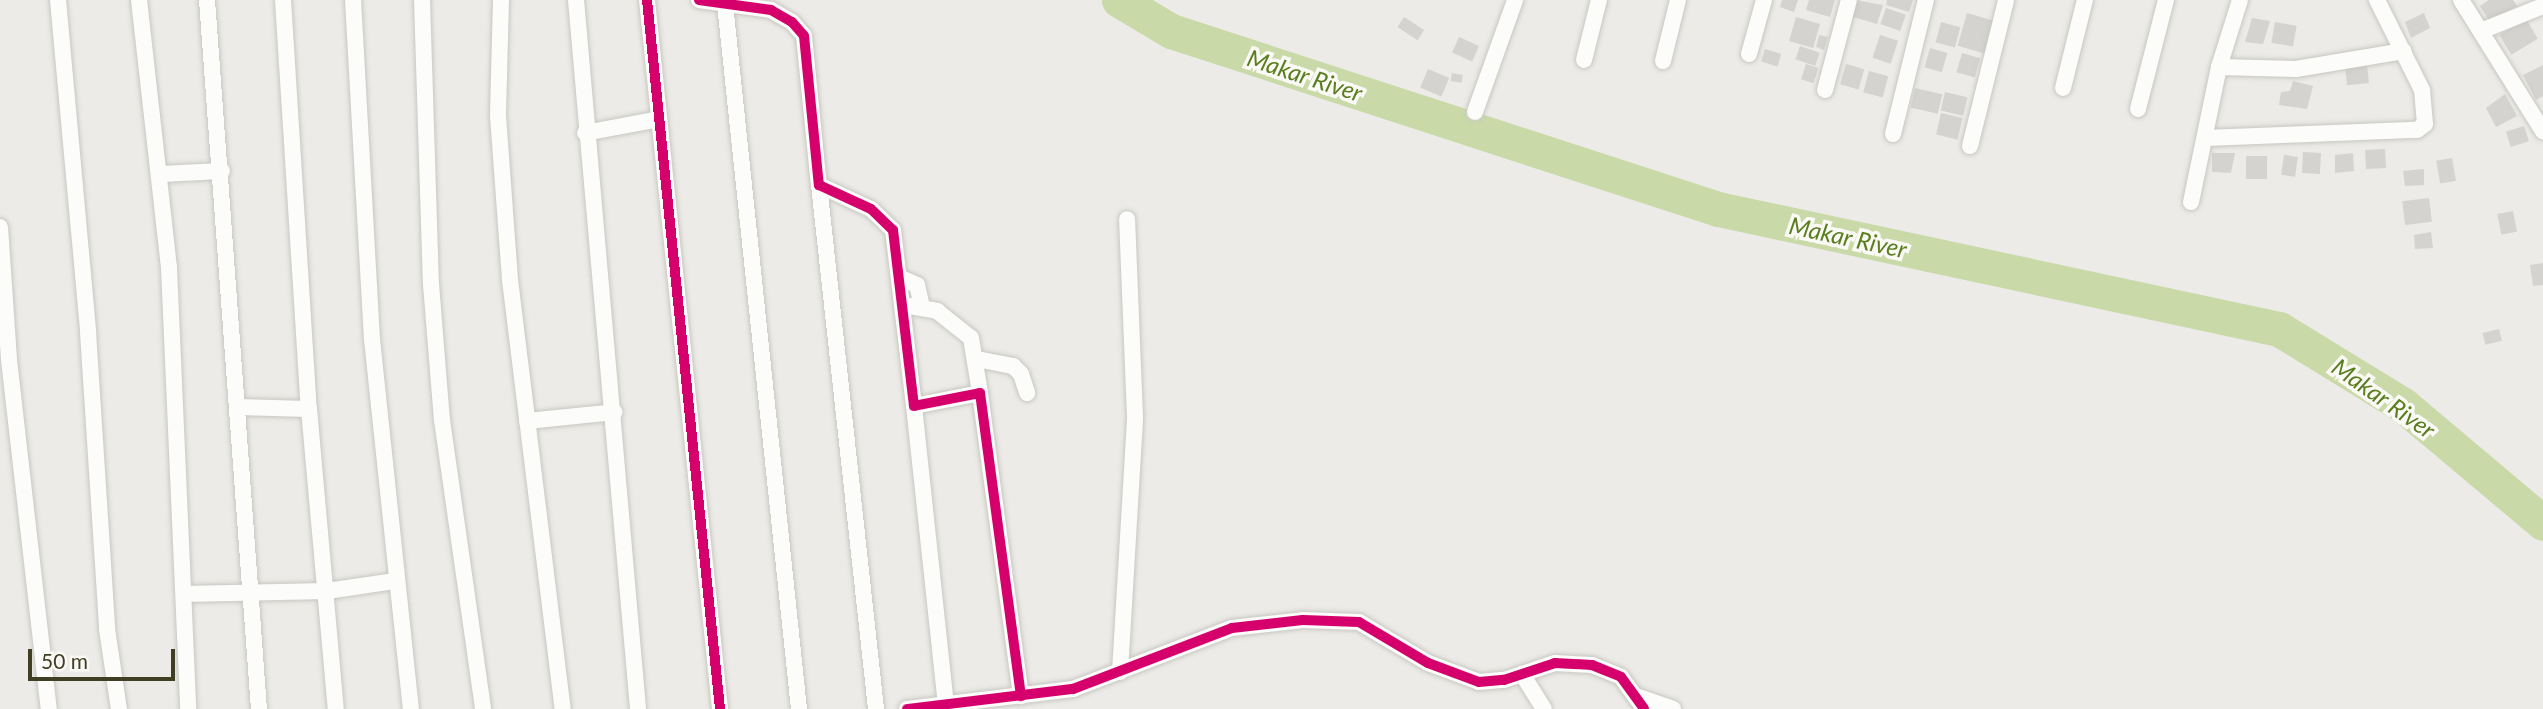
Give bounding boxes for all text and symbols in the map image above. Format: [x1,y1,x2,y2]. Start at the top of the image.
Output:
water label: Makar River [1244,43,1366,107]
water label: Makar River [1786,210,1910,264]
water label: Makar River [2327,352,2441,444]
scale bar [32,636,178,680]
text: 50 m [41,648,88,673]

